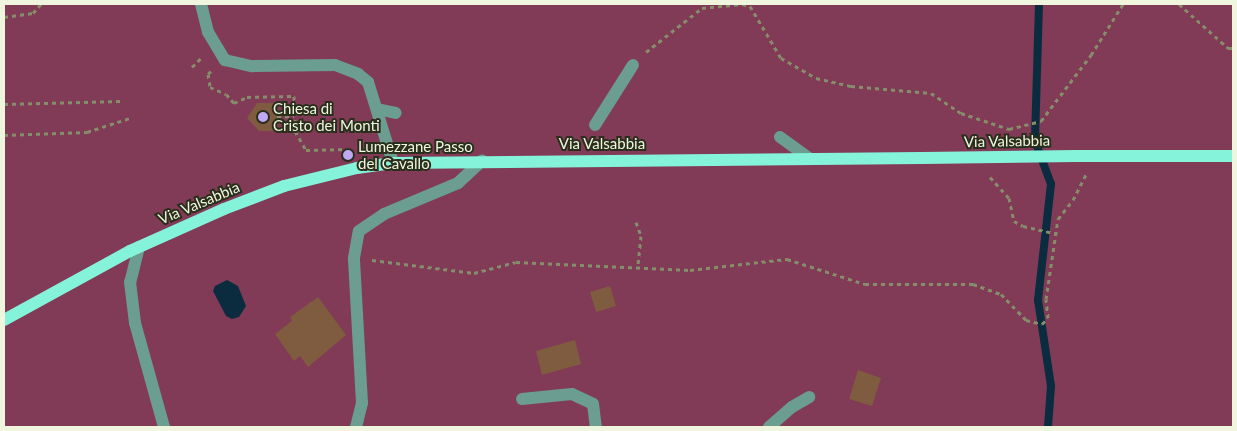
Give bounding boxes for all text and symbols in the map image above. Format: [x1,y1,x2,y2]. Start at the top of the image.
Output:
place label: Chiesa di Cristo dei Monti [273,99,380,134]
marker: Chiesa di Cristo dei Monti [257,111,269,123]
street label: Via Valsabbia [963,131,1051,151]
street label: Via Valsabbia [559,135,645,153]
place label: Lumezzane Passo del Cavallo [358,137,473,172]
marker: Lumezzane Passo del Cavallo [342,149,354,161]
street label: Via Valsabbia [155,178,243,228]

